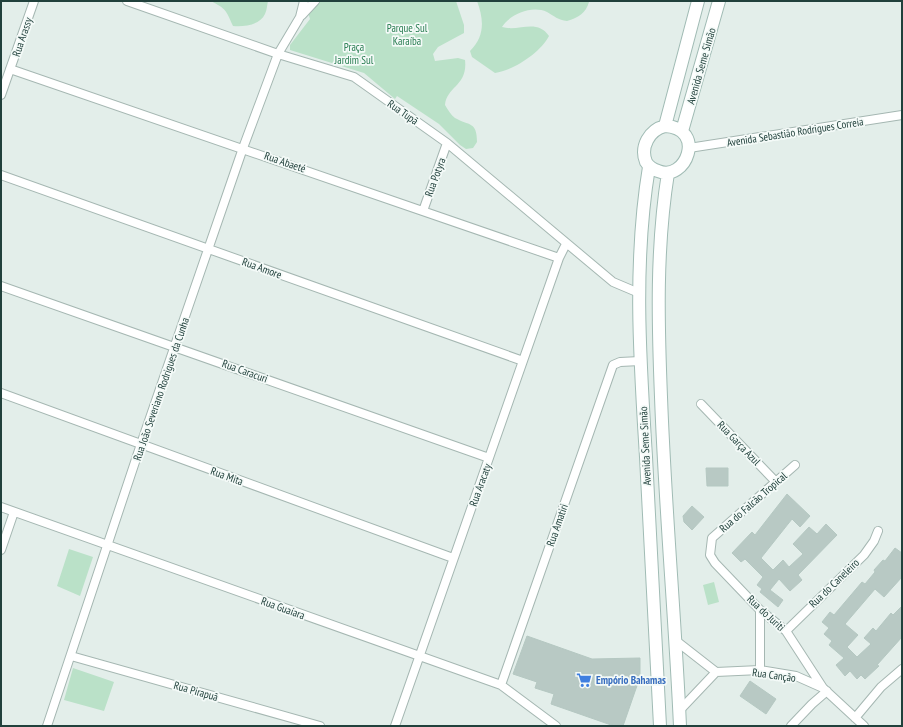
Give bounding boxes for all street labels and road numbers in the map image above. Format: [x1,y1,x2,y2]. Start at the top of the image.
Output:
street label: Rua Arassy [9,15,36,59]
street label: Avenida Seme Simão [683,26,719,106]
street label: Rua Tupã [385,96,421,128]
street label: Avenida Sebastião Rodrigues Correia [726,114,864,150]
street label: Rua Abaeté [262,148,308,176]
street label: Rua Potyra [421,155,449,199]
street label: Rua Amore [240,254,284,282]
street label: Rua João Severiano Rodrigues da Cunha [130,316,192,462]
street label: Rua Caracuri [220,356,270,386]
street label: Avenida Seme Simão [636,406,654,486]
street label: Rua Garça Azul [714,418,764,468]
street label: Rua Aracaty [466,461,494,508]
street label: Rua Mita [209,464,245,488]
street label: Rua do Falcão Tropical [716,469,790,535]
street label: Rua Amatiri [543,502,571,548]
street label: Rua do Caneleiro [806,555,862,610]
street label: Rua do Juriti [744,592,788,634]
street label: Rua Guaíara [259,594,307,622]
street label: Rua Canção [751,665,797,685]
street label: Rua Pirapuã [172,678,220,704]

